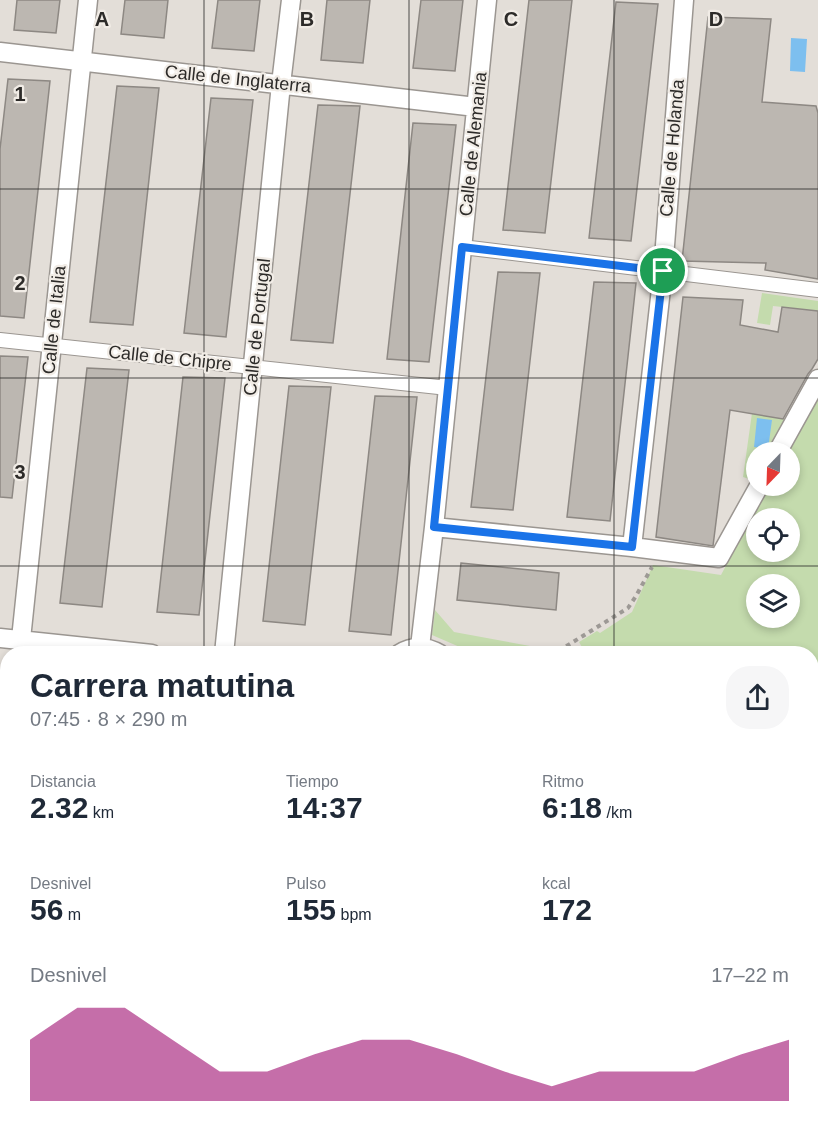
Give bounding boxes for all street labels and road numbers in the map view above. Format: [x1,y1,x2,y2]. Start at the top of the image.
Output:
street label: Calle de Inglaterra [164,61,313,97]
street label: Calle de Alemania [455,70,491,217]
street label: Calle de Holanda [656,77,688,218]
street label: Calle de Portugal [240,257,274,397]
street label: Calle de Italia [38,264,70,375]
street label: Calle de Chipre [107,342,233,374]

